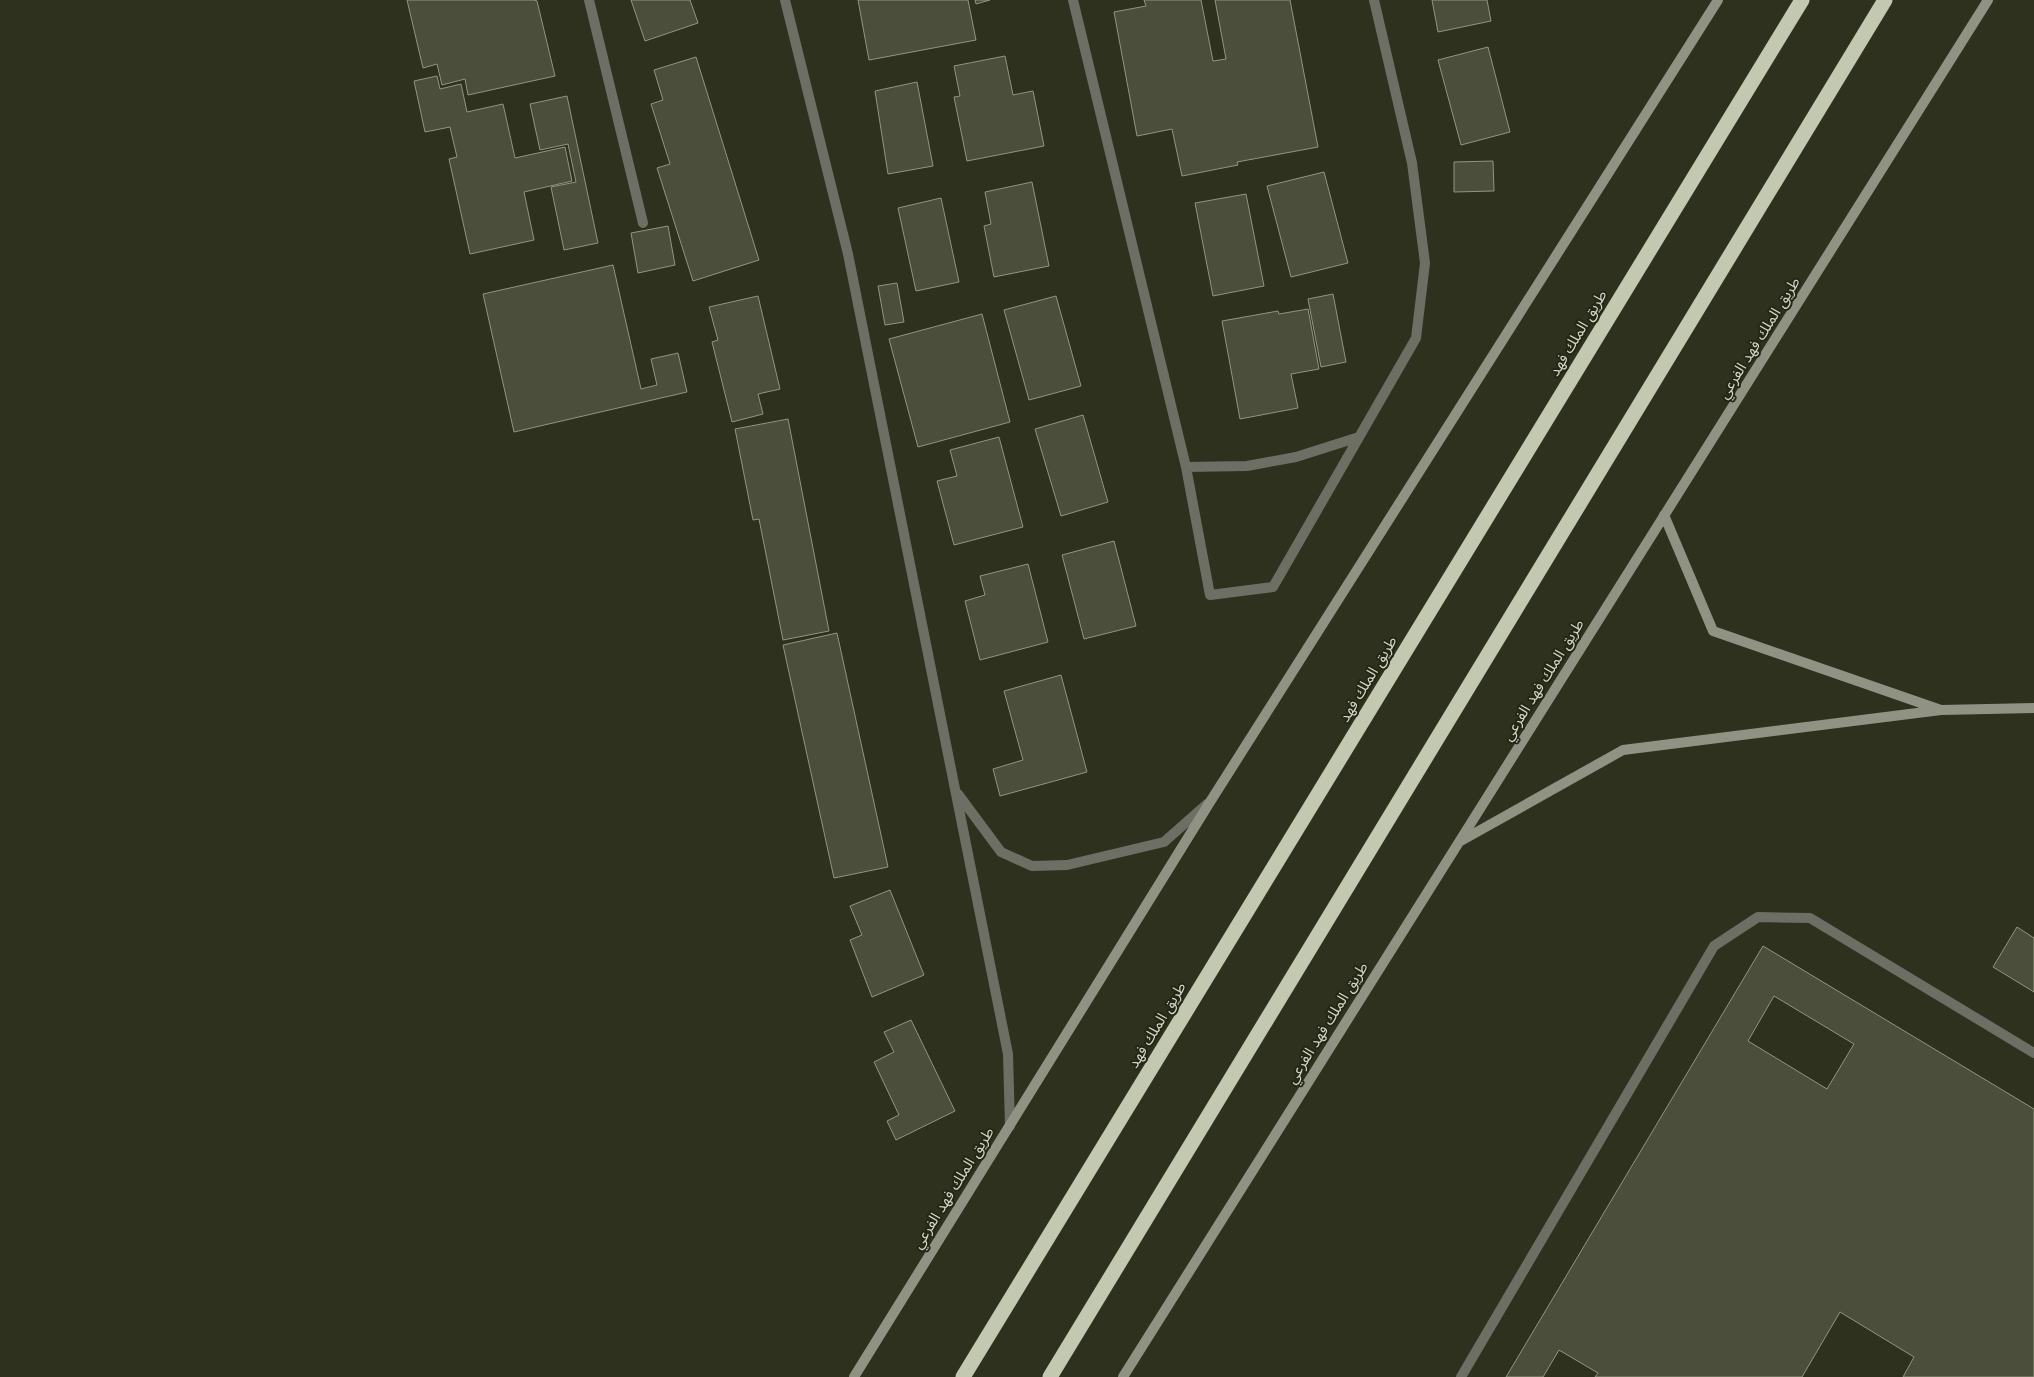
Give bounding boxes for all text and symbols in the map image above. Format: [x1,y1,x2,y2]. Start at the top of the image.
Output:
street label: طريق الملك فهد الفرعي [1713,273,1806,403]
street label: طريق الملك فهد [1544,286,1612,380]
street label: طريق الملك فهد الفرعي [1497,615,1590,745]
street label: طريق الملك فهد [1334,632,1402,726]
street label: طريق الملك فهد الفرعي [1281,958,1374,1088]
street label: طريق الملك فهد [1123,978,1191,1072]
street label: طريق الملك فهد الفرعي [907,1123,1000,1253]

